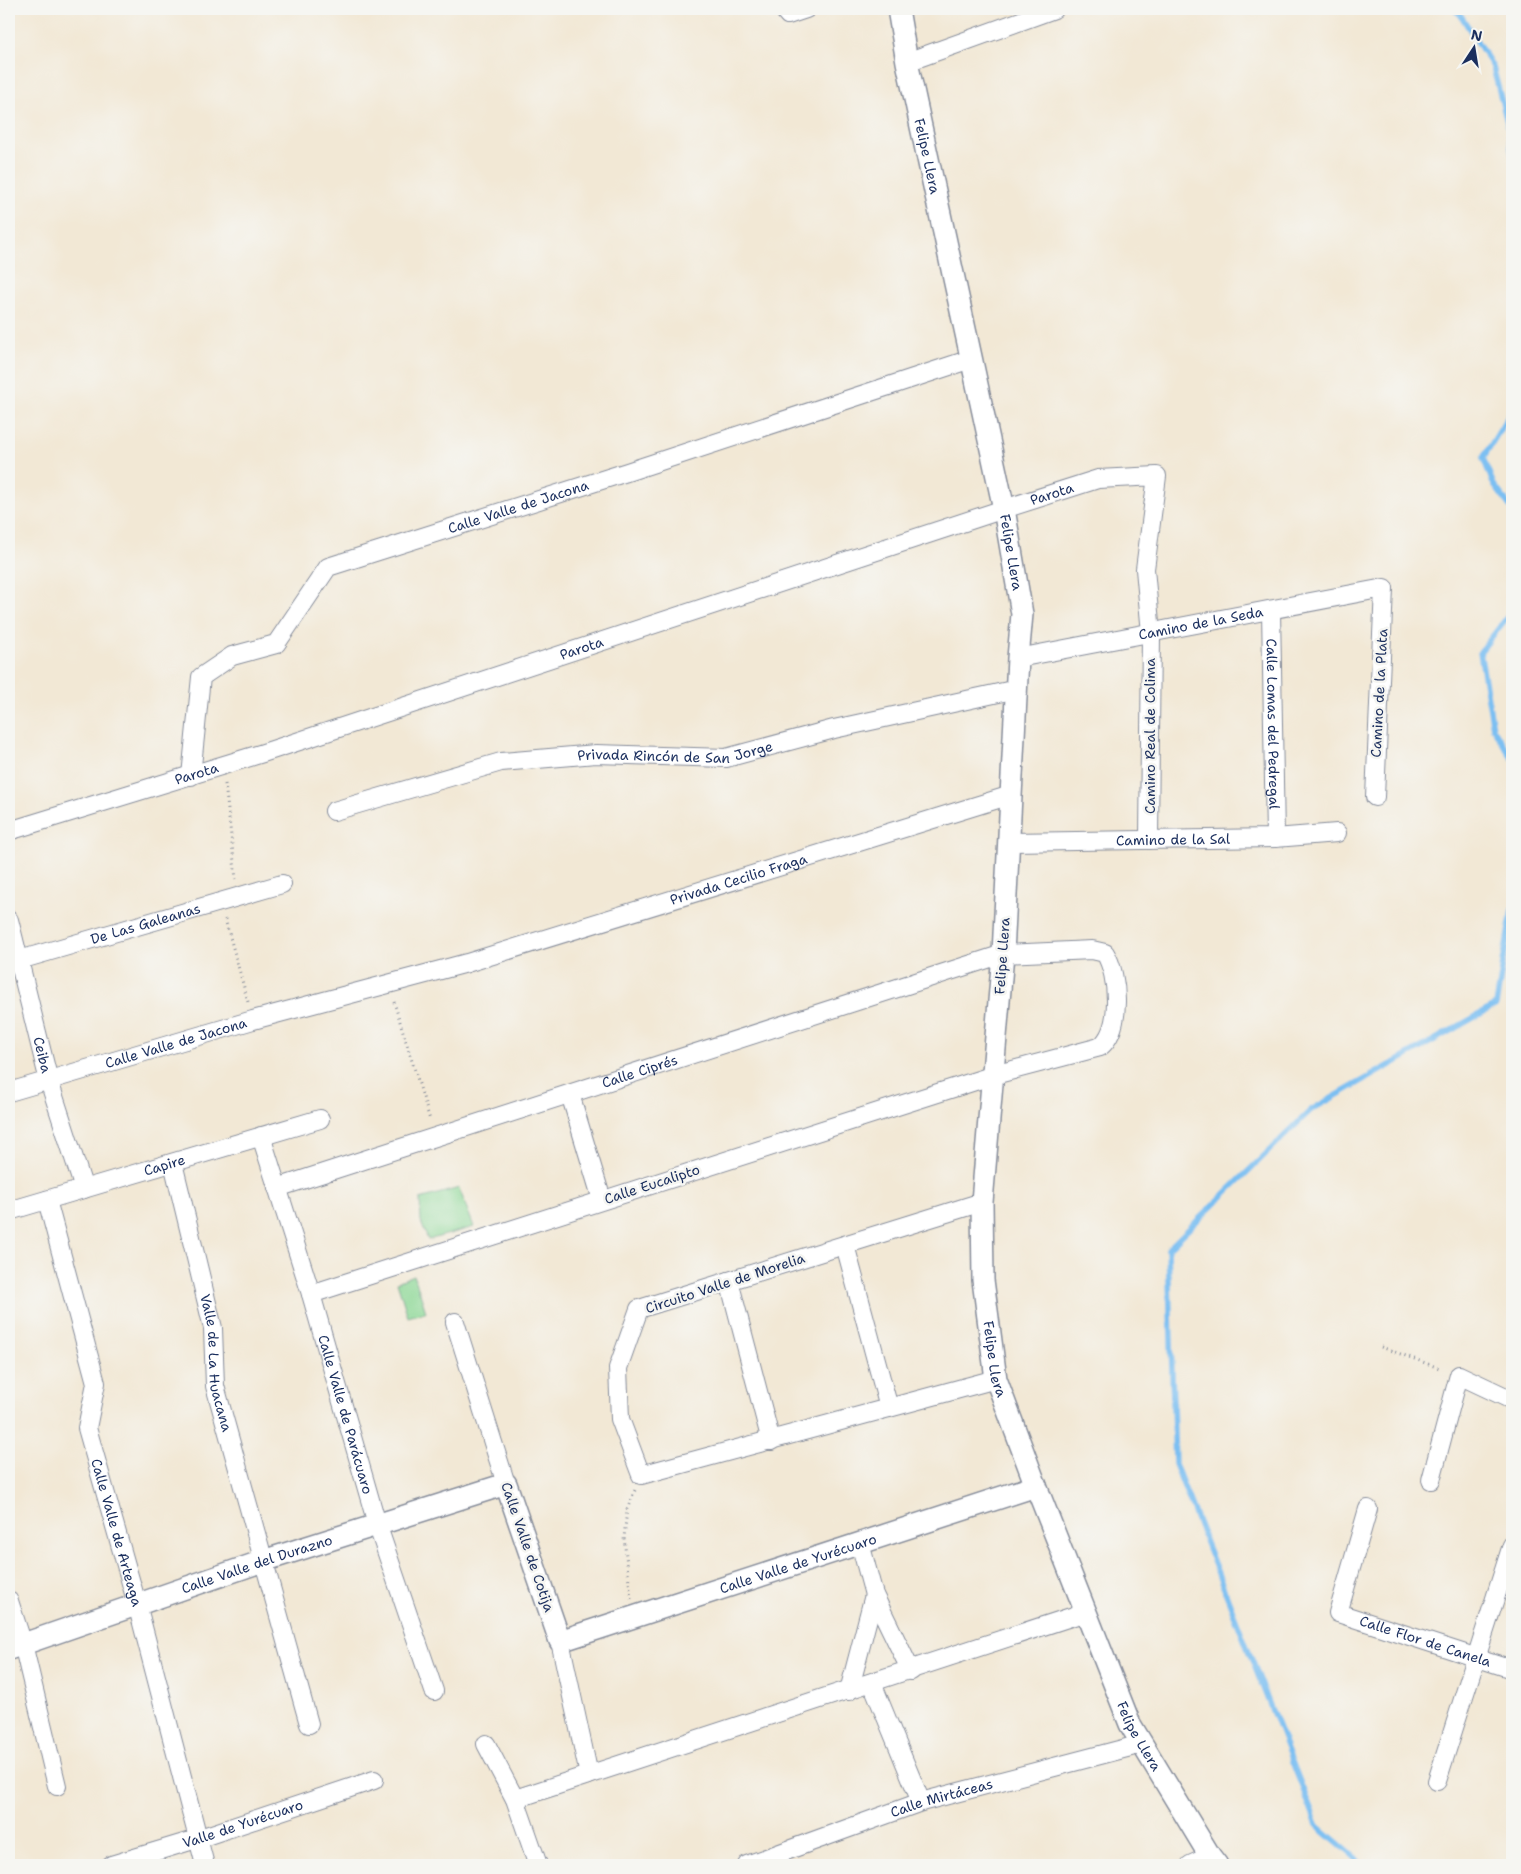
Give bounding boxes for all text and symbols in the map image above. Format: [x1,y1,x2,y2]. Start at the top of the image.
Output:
north arrow [1448,22,1498,72]
text: N [1469,25,1484,45]
street label: Felipe Llera [910,116,944,196]
street label: Calle Valle de Jacona [445,476,591,537]
street label: Parota [1028,478,1076,509]
street label: Felipe Llera [996,513,1027,592]
street label: Camino de la Seda [1137,602,1265,644]
street label: Camino de la Plata [1367,628,1391,758]
street label: Parota [557,632,606,664]
street label: Calle Lomas del Pedregal [1263,638,1284,810]
street label: Camino Real de Colima [1141,658,1159,814]
street label: Privada Rincón de San Jorge [577,737,775,767]
street label: Parota [172,758,221,789]
street label: Camino de la Sal [1116,830,1231,849]
street label: Privada Cecilio Fraga [668,849,810,909]
street label: De Las Galeanas [88,899,203,948]
street label: Felipe Llera [990,917,1014,995]
street label: Calle Valle de Jacona [103,1013,249,1072]
street label: Ceiba [29,1035,56,1075]
street label: Calle Ciprés [599,1050,680,1092]
street label: Capire [141,1150,187,1180]
street label: Calle Eucalipto [602,1160,702,1208]
street label: Circuito Valle de Morelia [643,1249,807,1317]
street label: Valle de La Huacana [196,1292,236,1434]
street label: Felipe Llera [979,1320,1011,1400]
street label: Calle Valle de Parácuaro [314,1333,377,1496]
street label: Calle Valle de Arteaga [87,1457,146,1609]
street label: Calle Valle de Cotija [497,1480,559,1615]
street label: Calle Valle de Yurécuaro [717,1530,879,1597]
street label: Calle Valle del Durazno [179,1531,335,1598]
street label: Calle Flor de Canela [1357,1612,1494,1671]
street label: Felipe Llera [1113,1699,1166,1775]
street label: Calle Mirtáceas [888,1774,995,1821]
street label: Valle de Yurécuaro [180,1795,305,1852]

